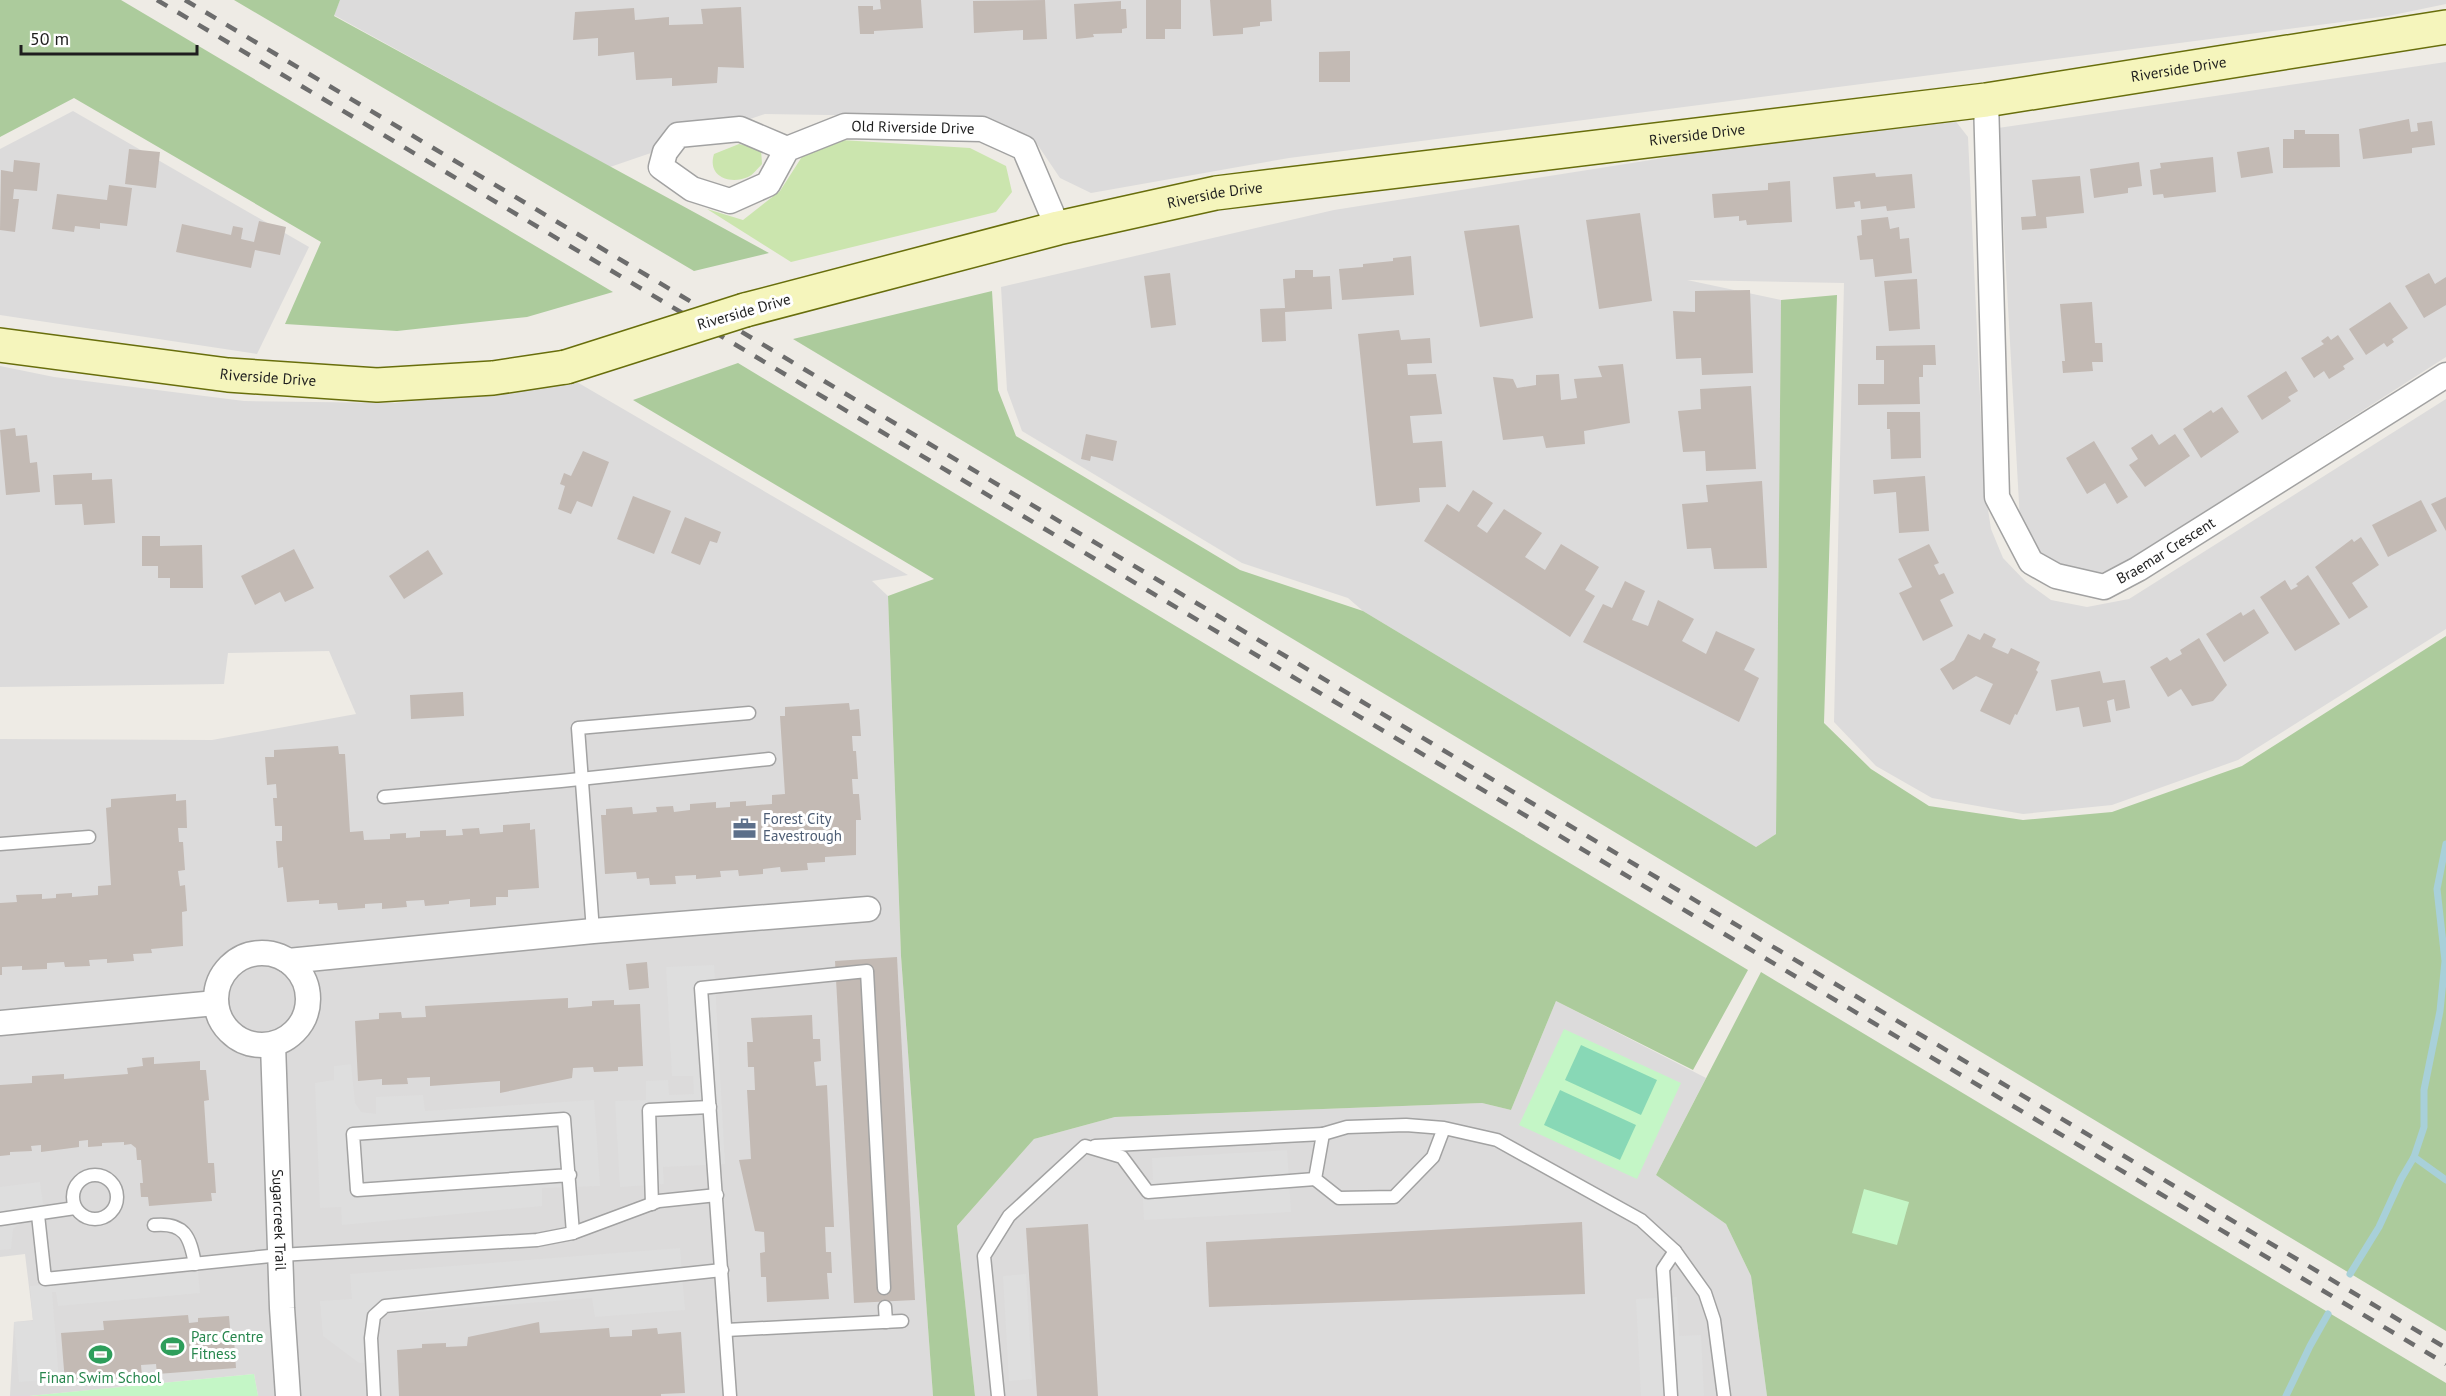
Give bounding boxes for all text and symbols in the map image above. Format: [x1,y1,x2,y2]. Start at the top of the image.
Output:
scale bar [21,18,196,56]
text: 50 m [30,27,69,50]
street label: Riverside Drive [2129,52,2228,86]
street label: Old Riverside Drive [851,116,975,138]
street label: Riverside Drive [1648,119,1746,150]
street label: Riverside Drive [1165,177,1264,213]
street label: Riverside Drive [695,289,793,334]
street label: Riverside Drive [219,364,317,390]
street label: Braemar Crescent [2113,513,2218,588]
place label: Forest City Eavestrough [763,809,842,845]
office icon: Forest City Eavestrough [732,815,758,841]
street label: Sugarcreek Trail [268,1169,291,1272]
place label: Parc Centre Fitness [191,1327,263,1363]
sports icon: Parc Centre Fitness [160,1333,186,1359]
sports icon: Finan Swim School [87,1341,113,1367]
place label: Finan Swim School [39,1368,162,1387]

